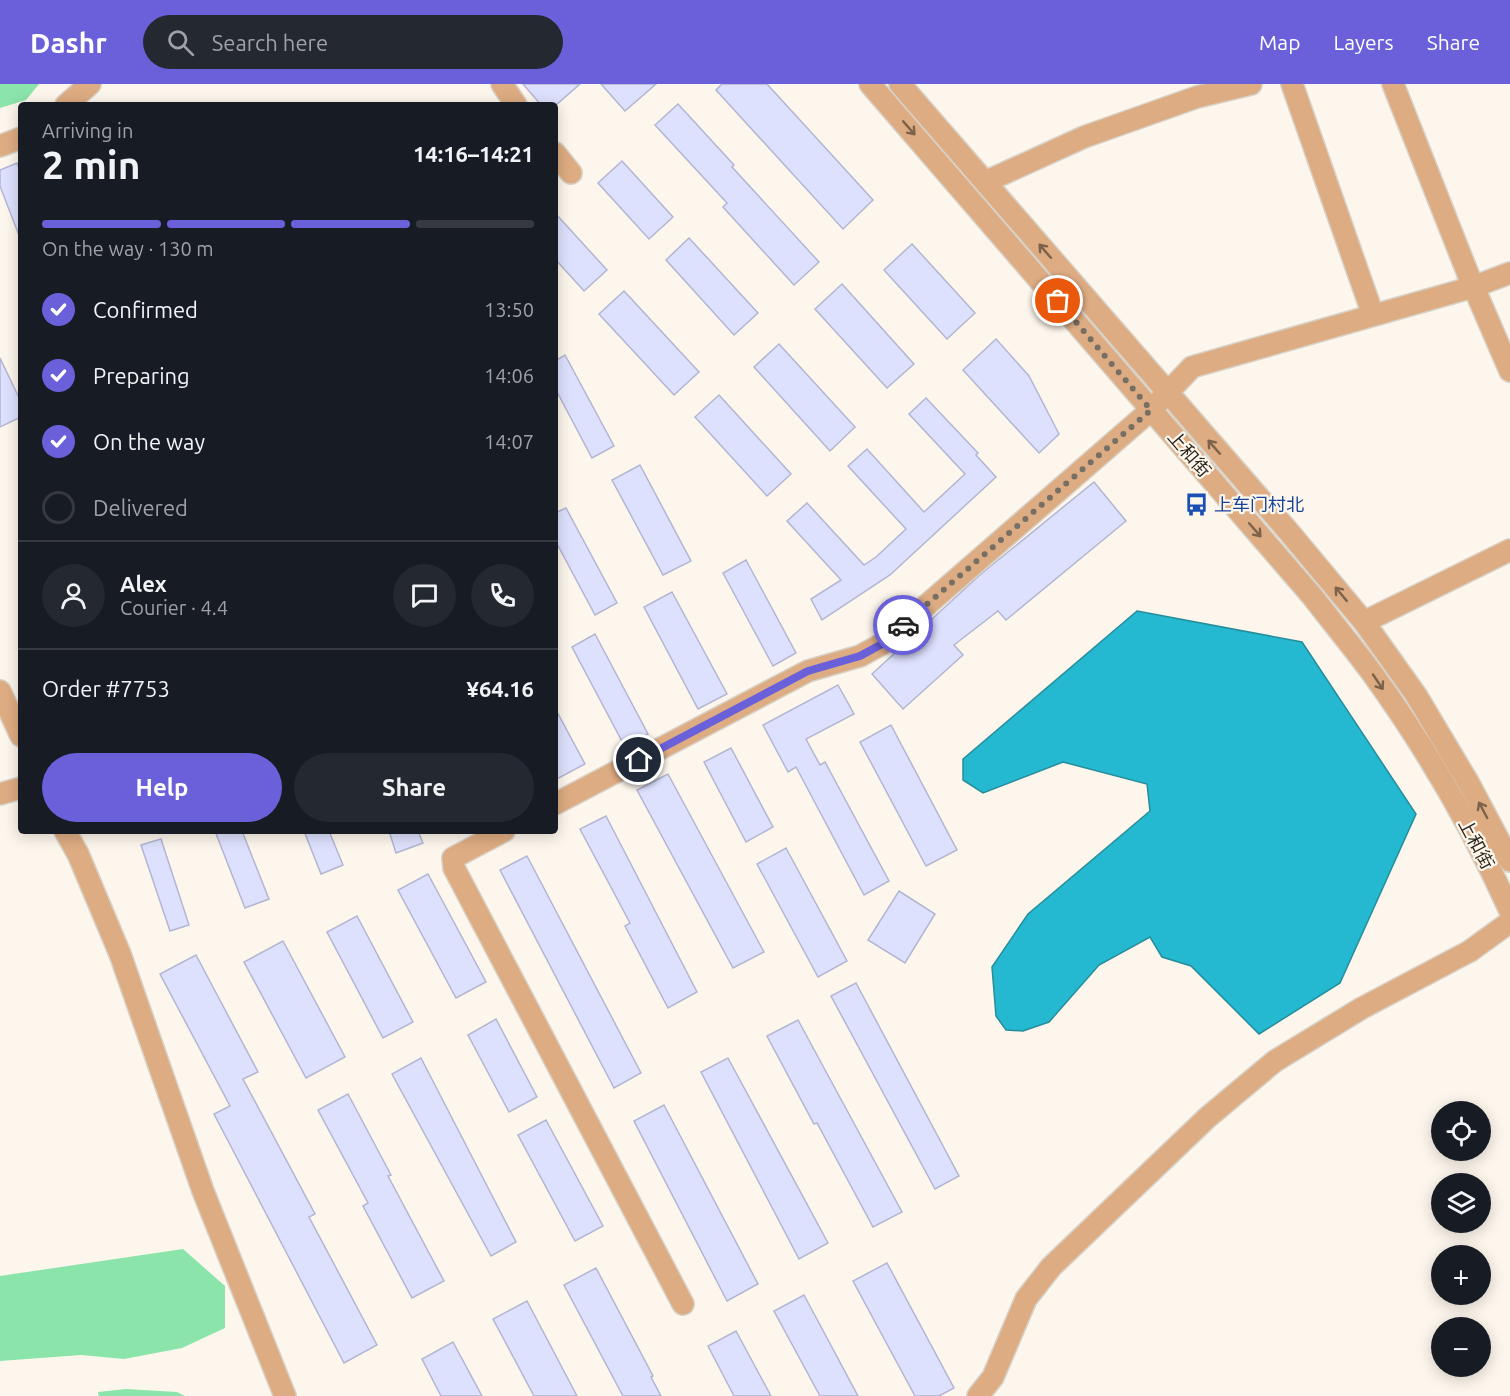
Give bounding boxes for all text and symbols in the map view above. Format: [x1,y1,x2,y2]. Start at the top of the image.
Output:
search box [143,15,563,69]
icon: search [164,26,197,59]
text: Dashr [30,27,107,58]
text: Search here [212,30,328,55]
text: Map [1259,30,1300,54]
text: Layers [1333,30,1394,54]
text: Share [1427,30,1480,54]
text: Arriving in [42,119,133,142]
one-way arrow [902,120,915,136]
text: 14:16–14:21 [413,141,534,166]
text: 2 min [42,143,141,186]
text: On the way · 130 m [42,237,214,260]
one-way arrow [1038,244,1052,259]
pin [1032,275,1083,326]
icon: bag [1041,284,1074,317]
icon: check [42,293,75,326]
text: Confirmed [93,297,198,322]
text: 13:50 [484,298,534,321]
icon: check [42,359,75,392]
text: Preparing [93,363,190,388]
text: 14:06 [484,364,534,387]
icon: check [42,425,75,458]
street label: 上和街 [1164,426,1215,480]
text: On the way [93,429,205,454]
text: 14:07 [484,430,534,453]
one-way arrow [1207,440,1221,455]
bus stop icon: 上车门村北 [1183,492,1209,518]
place label: 上车门村北 [1214,494,1304,514]
text: Delivered [93,495,188,520]
one-way arrow [1249,522,1262,538]
button: person [42,564,105,627]
button: chat [393,564,456,627]
button: phone [471,564,534,627]
text: Alex [120,571,167,596]
one-way arrow [1334,587,1348,602]
courier [873,595,933,655]
text: Courier · 4.4 [120,596,228,619]
icon: car [887,609,920,642]
one-way arrow [1372,673,1384,690]
text: Order #7753 [42,676,170,701]
text: ¥64.16 [467,676,534,701]
pin [613,734,664,785]
icon: home [622,743,655,776]
button: Help [42,753,282,822]
button: Share [294,753,534,822]
one-way arrow [1476,801,1488,819]
street label: 上和街 [1455,815,1498,872]
map controls [1431,1101,1491,1377]
button: locate [1431,1101,1491,1161]
button: layers [1431,1173,1491,1233]
button: + [1431,1245,1491,1305]
button: − [1431,1317,1491,1377]

